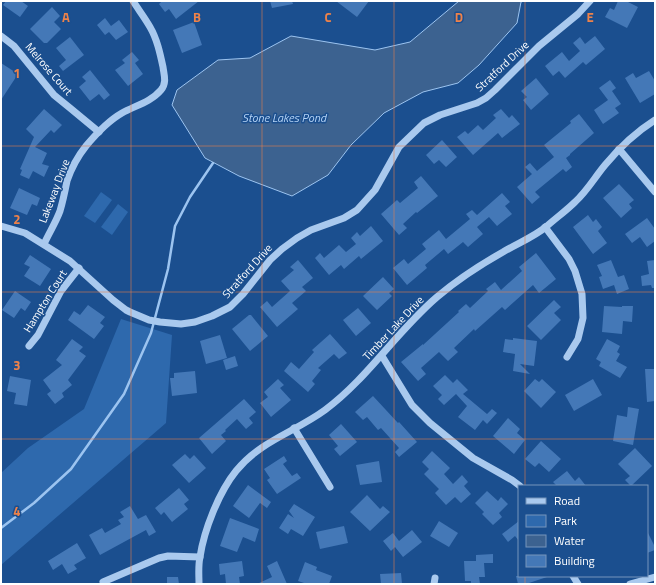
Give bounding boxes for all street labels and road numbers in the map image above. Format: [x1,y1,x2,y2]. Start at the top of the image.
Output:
street label: Stratford Drive [472,37,533,95]
street label: Melrose Court [22,39,76,99]
street label: Lakeway Drive [35,156,74,225]
street label: Stratford Drive [218,240,276,302]
street label: Hampton Court [19,267,71,335]
street label: Timber Lake Drive [359,292,427,364]

